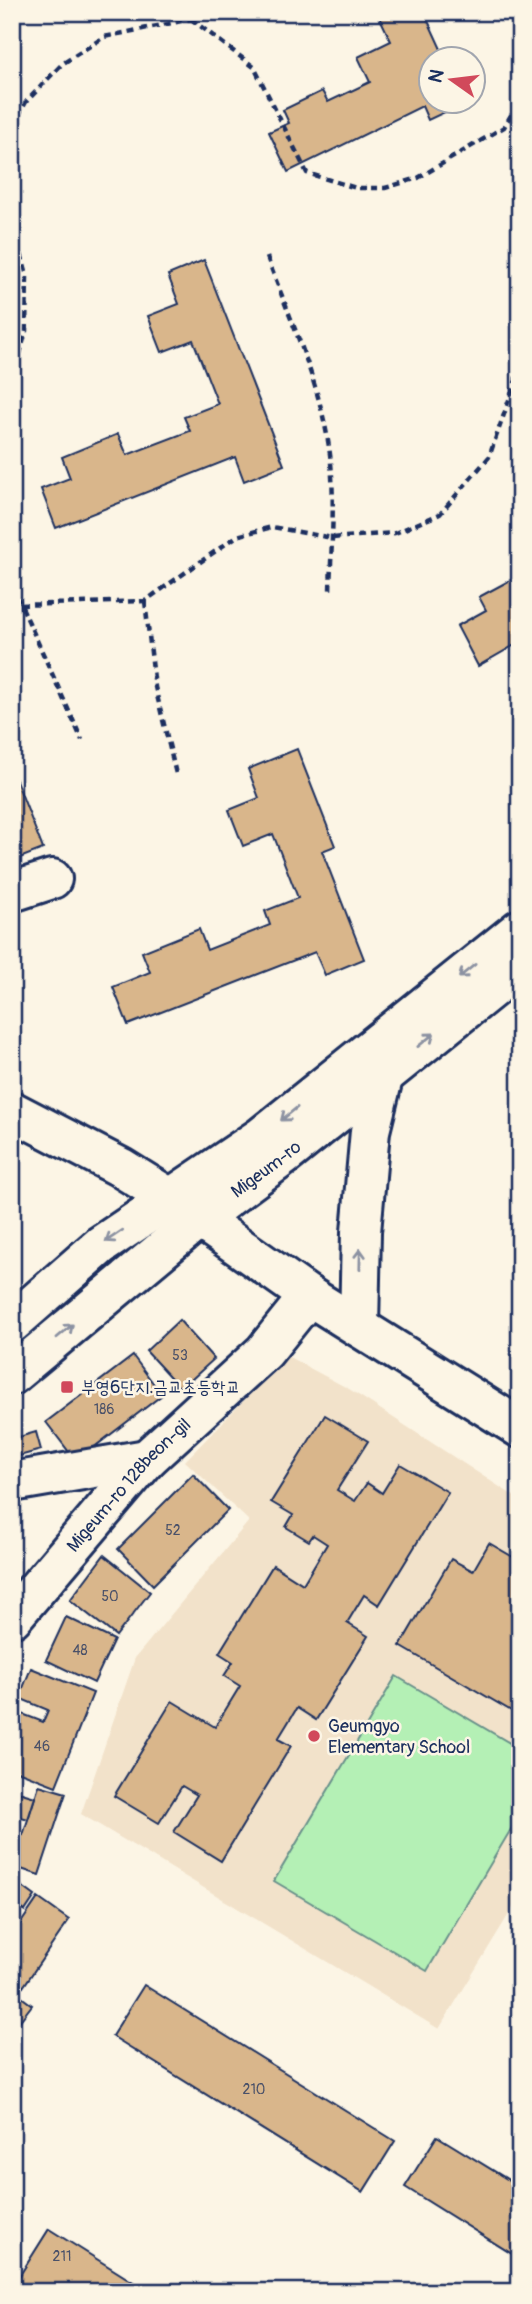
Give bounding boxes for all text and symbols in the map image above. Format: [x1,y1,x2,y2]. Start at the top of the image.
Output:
north arrow [416,46,486,116]
text: N [423,67,450,85]
one-way arrow [458,964,476,979]
one-way arrow [416,1033,435,1048]
one-way arrow [281,1106,299,1122]
street label: Migeum-ro [226,1135,306,1203]
one-way arrow [105,1229,124,1243]
one-way arrow [353,1247,367,1270]
one-way arrow [55,1323,73,1339]
house number: 53 [172,1347,188,1364]
place label: 부영6단지.금교초등학교 [81,1376,240,1399]
marker: 부영6단지.금교초등학교 [59,1379,75,1395]
house number: 186 [94,1401,114,1418]
street label: Migeum-ro 128beon-gil [62,1413,196,1557]
house number: 52 [165,1522,181,1539]
house number: 50 [101,1588,119,1605]
house number: 48 [72,1642,88,1659]
place label: Geumgyo Elementary School [328,1715,470,1759]
marker: Geumgyo Elementary School [306,1728,322,1744]
house number: 46 [34,1738,50,1755]
house number: 210 [243,2081,265,2098]
house number: 211 [53,2248,71,2265]

